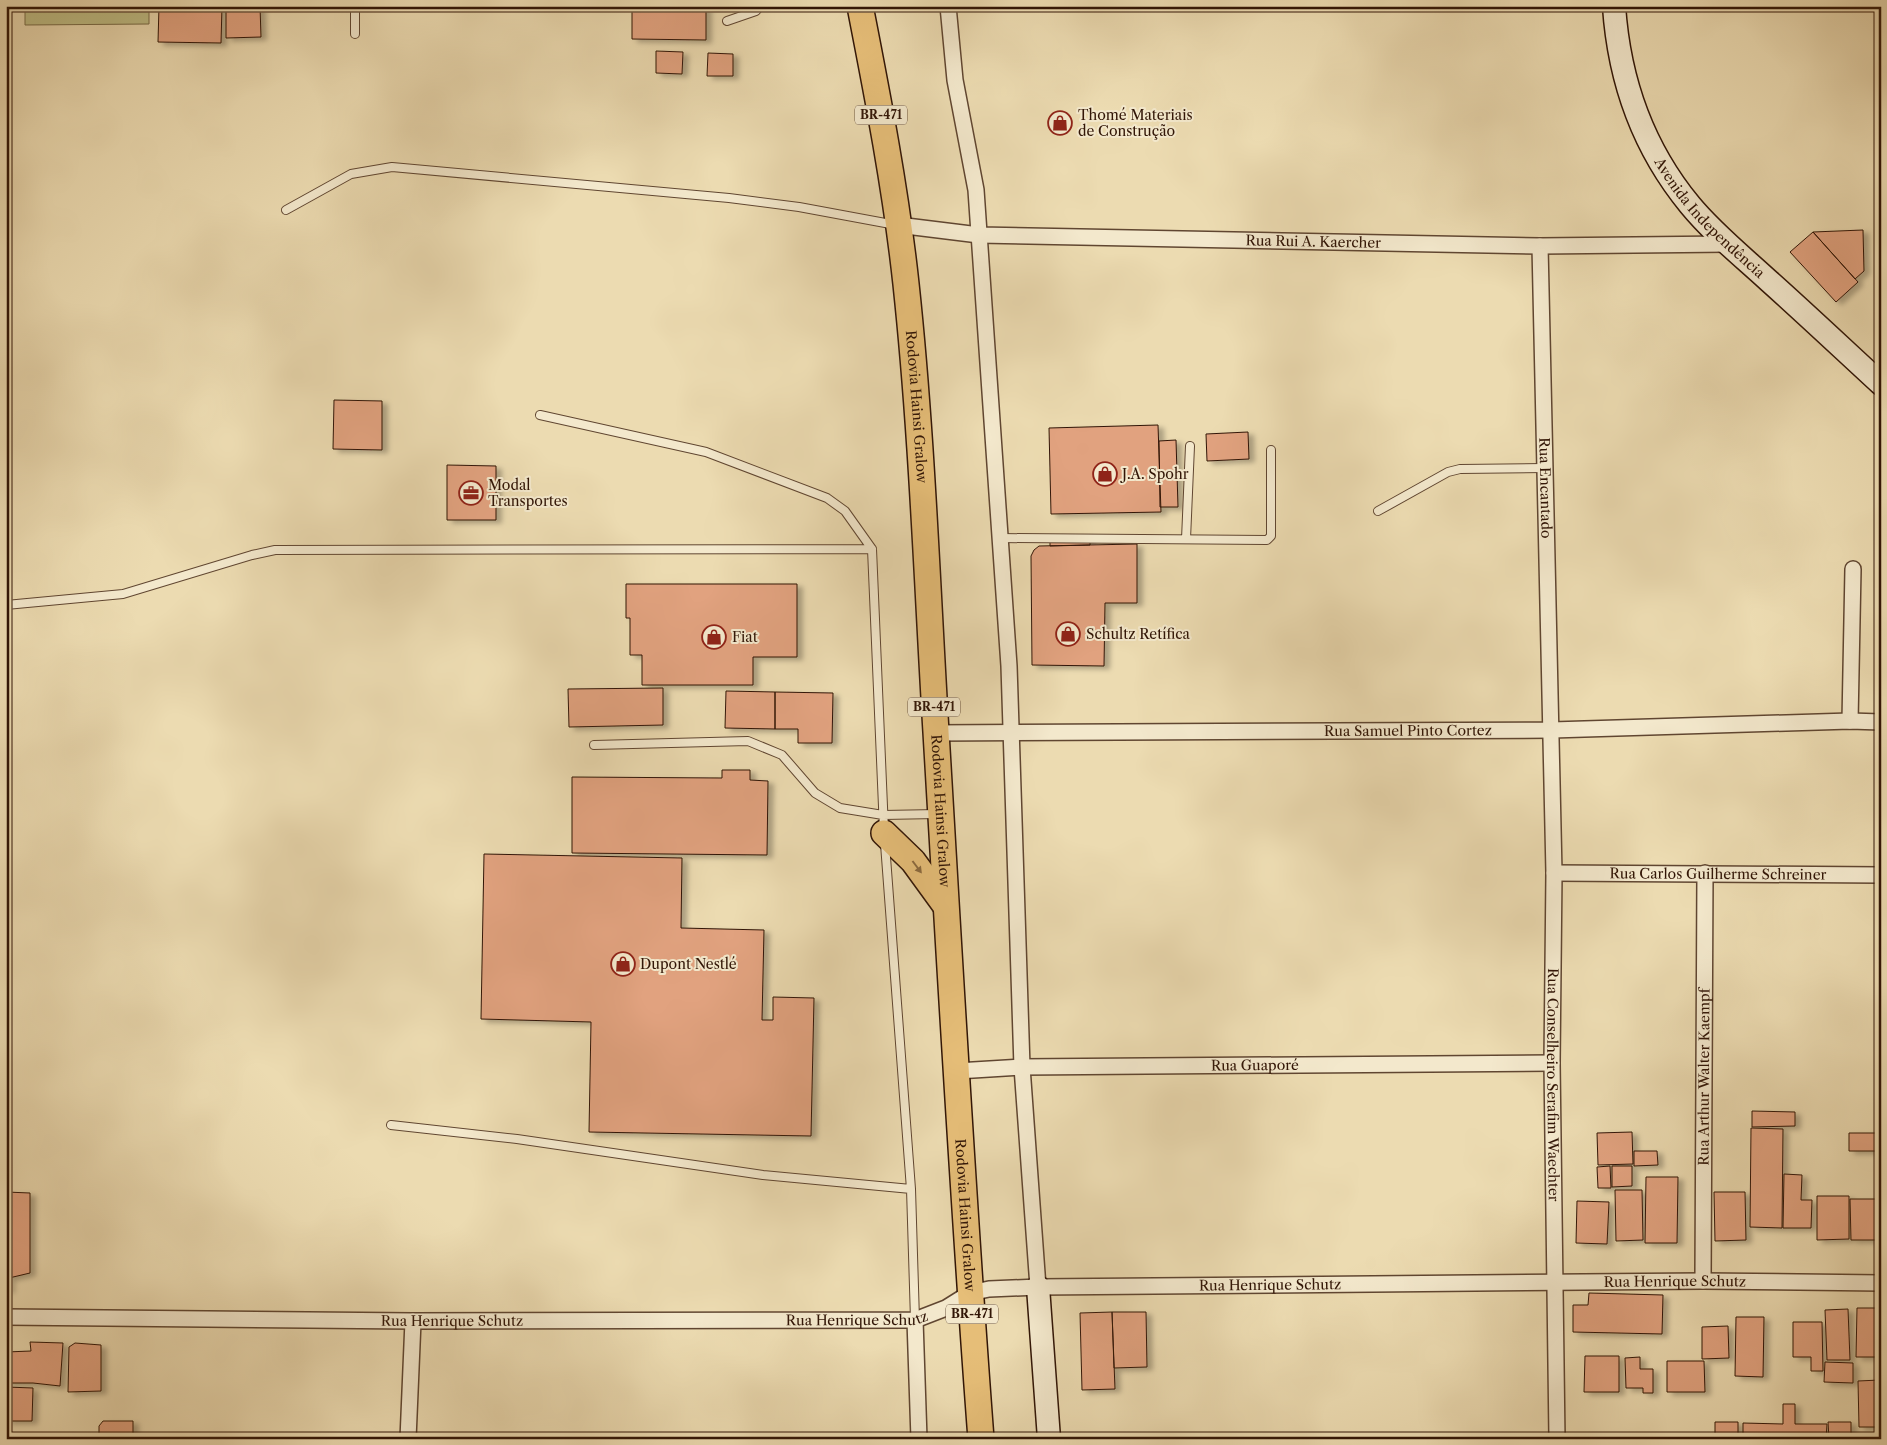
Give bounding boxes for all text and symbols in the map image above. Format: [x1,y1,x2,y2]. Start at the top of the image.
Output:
road number: BR-471 [855,106,907,124]
place label: Thomé Materiais de Construção [1078,106,1193,140]
shop icon: Thomé Materiais de Construção [1047,110,1073,136]
street label: Avenida Independência [1650,154,1769,282]
street label: Rua Rui A. Kaercher [1245,231,1381,252]
street label: Rodovia Hainsi Gralow [902,330,931,484]
street label: Rua Encantado [1535,437,1556,539]
shop icon: J.A. Spohr [1092,461,1118,487]
place label: J.A. Spohr [1120,465,1189,483]
place label: Modal Transportes [488,476,568,510]
office icon: Modal Transportes [458,480,484,506]
shop icon: Schultz Retífica [1055,621,1081,647]
shop icon: Fiat [701,624,727,650]
place label: Schultz Retífica [1086,625,1191,643]
place label: Fiat [732,628,758,646]
road number: BR-471 [908,698,960,716]
street label: Rua Samuel Pinto Cortez [1324,721,1492,740]
street label: Rodovia Hainsi Gralow [927,734,954,888]
one-way arrow [912,860,922,874]
street label: Rua Carlos Guilherme Schreiner [1610,864,1827,884]
shop icon: Dupont Nestlé [610,951,636,977]
place label: Dupont Nestlé [640,955,737,973]
street label: Rua Conselheiro Serafim Waechter [1543,968,1563,1202]
street label: Rua Arthur Walter Kaempf [1695,986,1713,1166]
street label: Rua Guaporé [1211,1056,1299,1075]
street label: Rodovia Hainsi Gralow [951,1138,979,1293]
street label: Rua Henrique Schutz [1604,1272,1746,1291]
street label: Rua Henrique Schutz [1199,1275,1341,1295]
road number: BR-471 [946,1305,998,1324]
street label: Rua Henrique Schutz [786,1307,930,1329]
street label: Rua Henrique Schutz [381,1312,523,1330]

